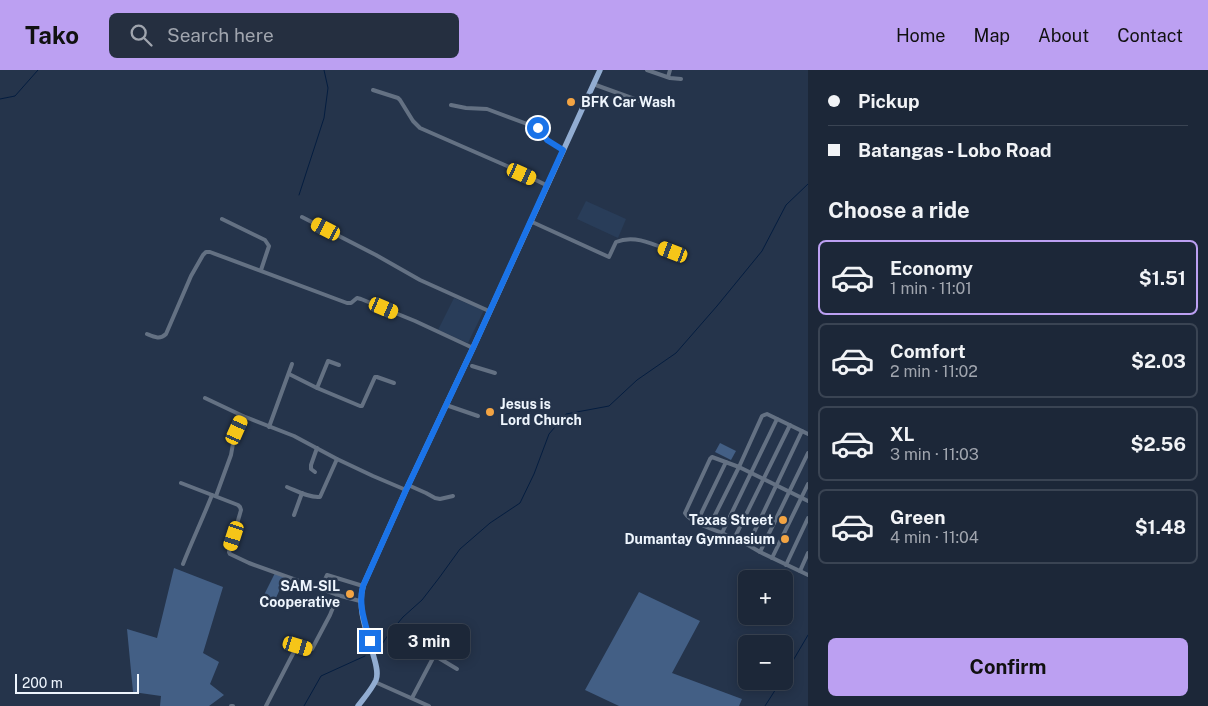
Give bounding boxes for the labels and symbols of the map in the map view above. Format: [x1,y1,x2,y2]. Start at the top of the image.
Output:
place label: BFK Car Wash [581,94,675,110]
marker: BFK Car Wash [565,96,577,108]
route start [527,117,549,139]
car [505,161,538,187]
car [309,216,342,242]
car [656,240,689,264]
car [367,295,400,321]
place label: Jesus is Lord Church [500,396,582,428]
marker: Jesus is Lord Church [484,406,496,418]
car [224,413,249,447]
place label: Texas Street [689,512,773,528]
marker: Texas Street [777,514,789,526]
car [222,519,245,553]
place label: Dumantay Gymnasium [624,531,775,547]
marker: Dumantay Gymnasium [779,533,791,545]
place label: SAM-SIL Cooperative [259,578,340,610]
marker: SAM-SIL Cooperative [344,588,356,600]
callout: 3 min [388,624,470,658]
route end [359,630,381,652]
car [281,634,314,658]
scale bar [15,671,139,694]

